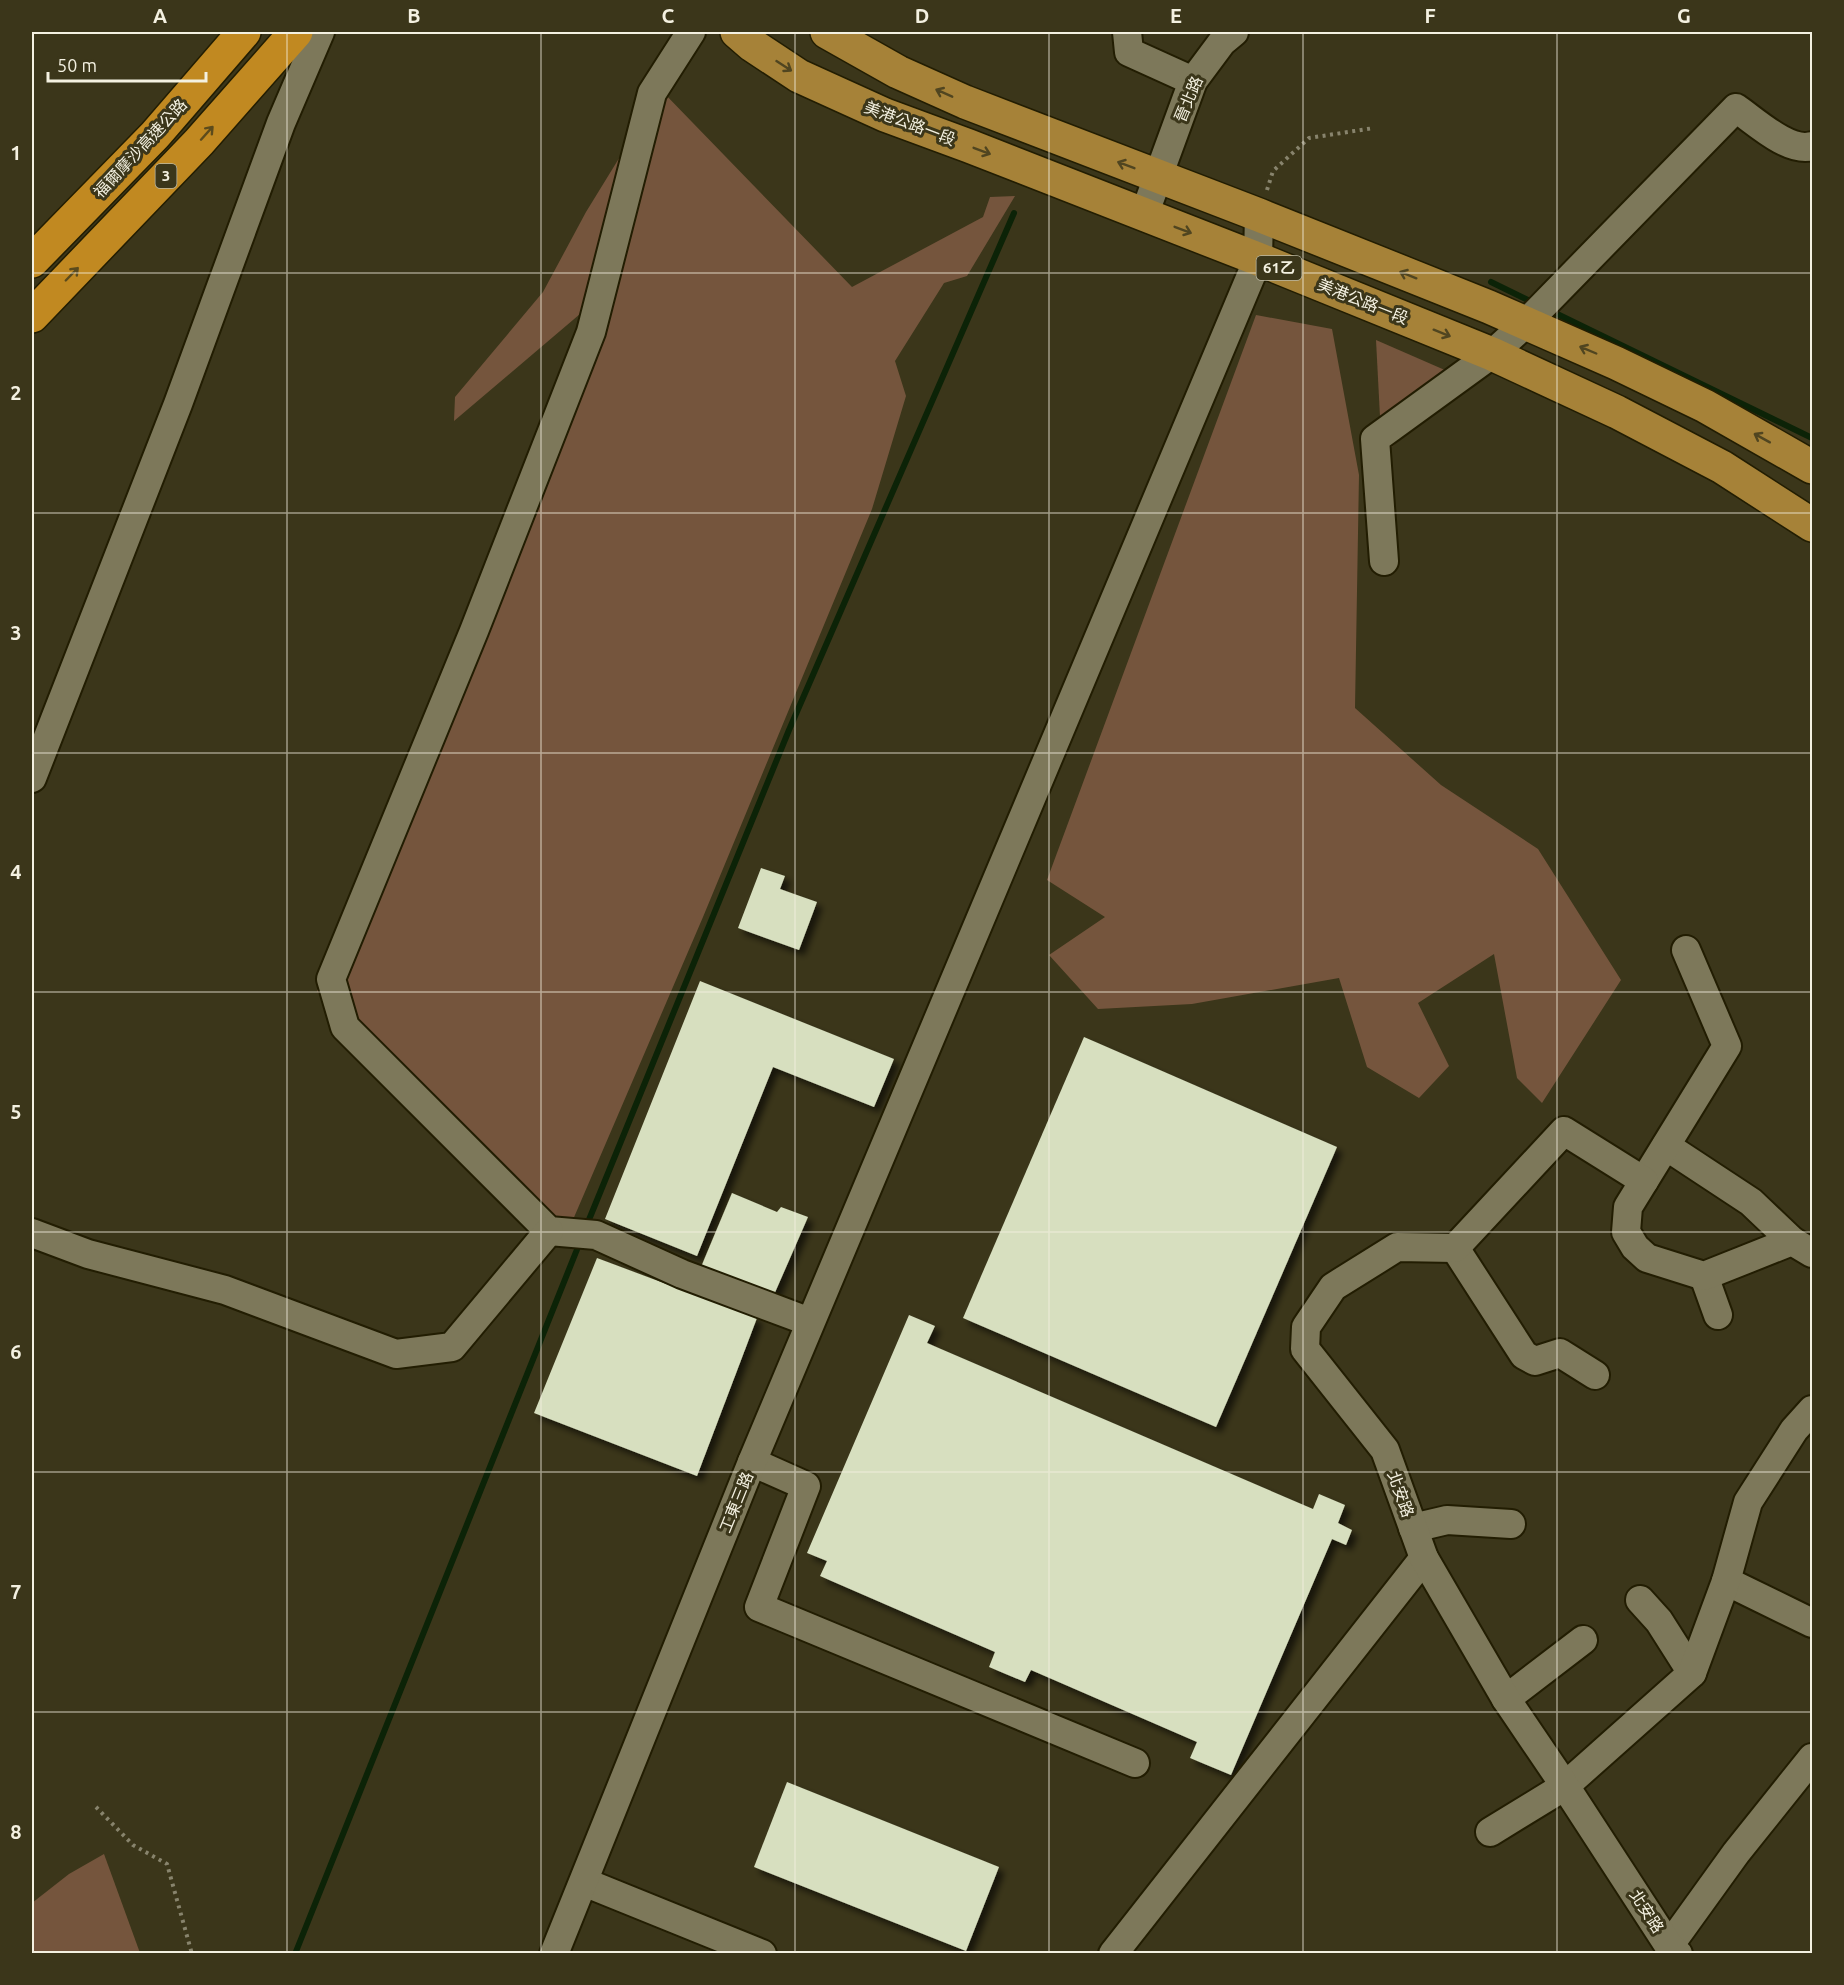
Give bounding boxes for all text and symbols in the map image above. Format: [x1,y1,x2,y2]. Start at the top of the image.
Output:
text: A [153,4,167,27]
text: B [407,4,421,27]
text: C [662,4,675,27]
text: D [915,4,929,27]
text: E [1170,4,1182,27]
text: F [1424,4,1436,27]
text: G [1677,4,1691,27]
scale bar [48,45,206,83]
text: 50 m [57,55,97,75]
one-way arrow [775,60,792,72]
street label: 晉北路 [1170,73,1206,125]
one-way arrow [936,87,954,99]
street label: 福爾摩沙高速公路 [90,95,190,201]
street label: 美港公路一段 [862,97,958,149]
one-way arrow [200,126,214,141]
text: 1 [10,141,22,164]
one-way arrow [972,146,991,157]
one-way arrow [1117,158,1136,169]
road number: 3 [156,164,176,188]
one-way arrow [1173,225,1192,236]
road number: 61乙 [1256,256,1302,280]
one-way arrow [65,267,79,282]
one-way arrow [1399,269,1418,280]
street label: 美港公路一段 [1315,275,1411,327]
one-way arrow [1433,328,1451,339]
one-way arrow [1579,344,1597,356]
text: 2 [10,381,22,404]
one-way arrow [1753,432,1770,444]
text: 3 [10,621,22,644]
text: 4 [10,860,22,883]
text: 5 [10,1100,22,1123]
text: 6 [10,1340,22,1363]
street label: 北安路 [1384,1468,1418,1520]
street label: 工東三路 [716,1469,756,1535]
text: 7 [10,1580,22,1603]
text: 8 [10,1820,22,1843]
street label: 北安路 [1626,1886,1668,1936]

